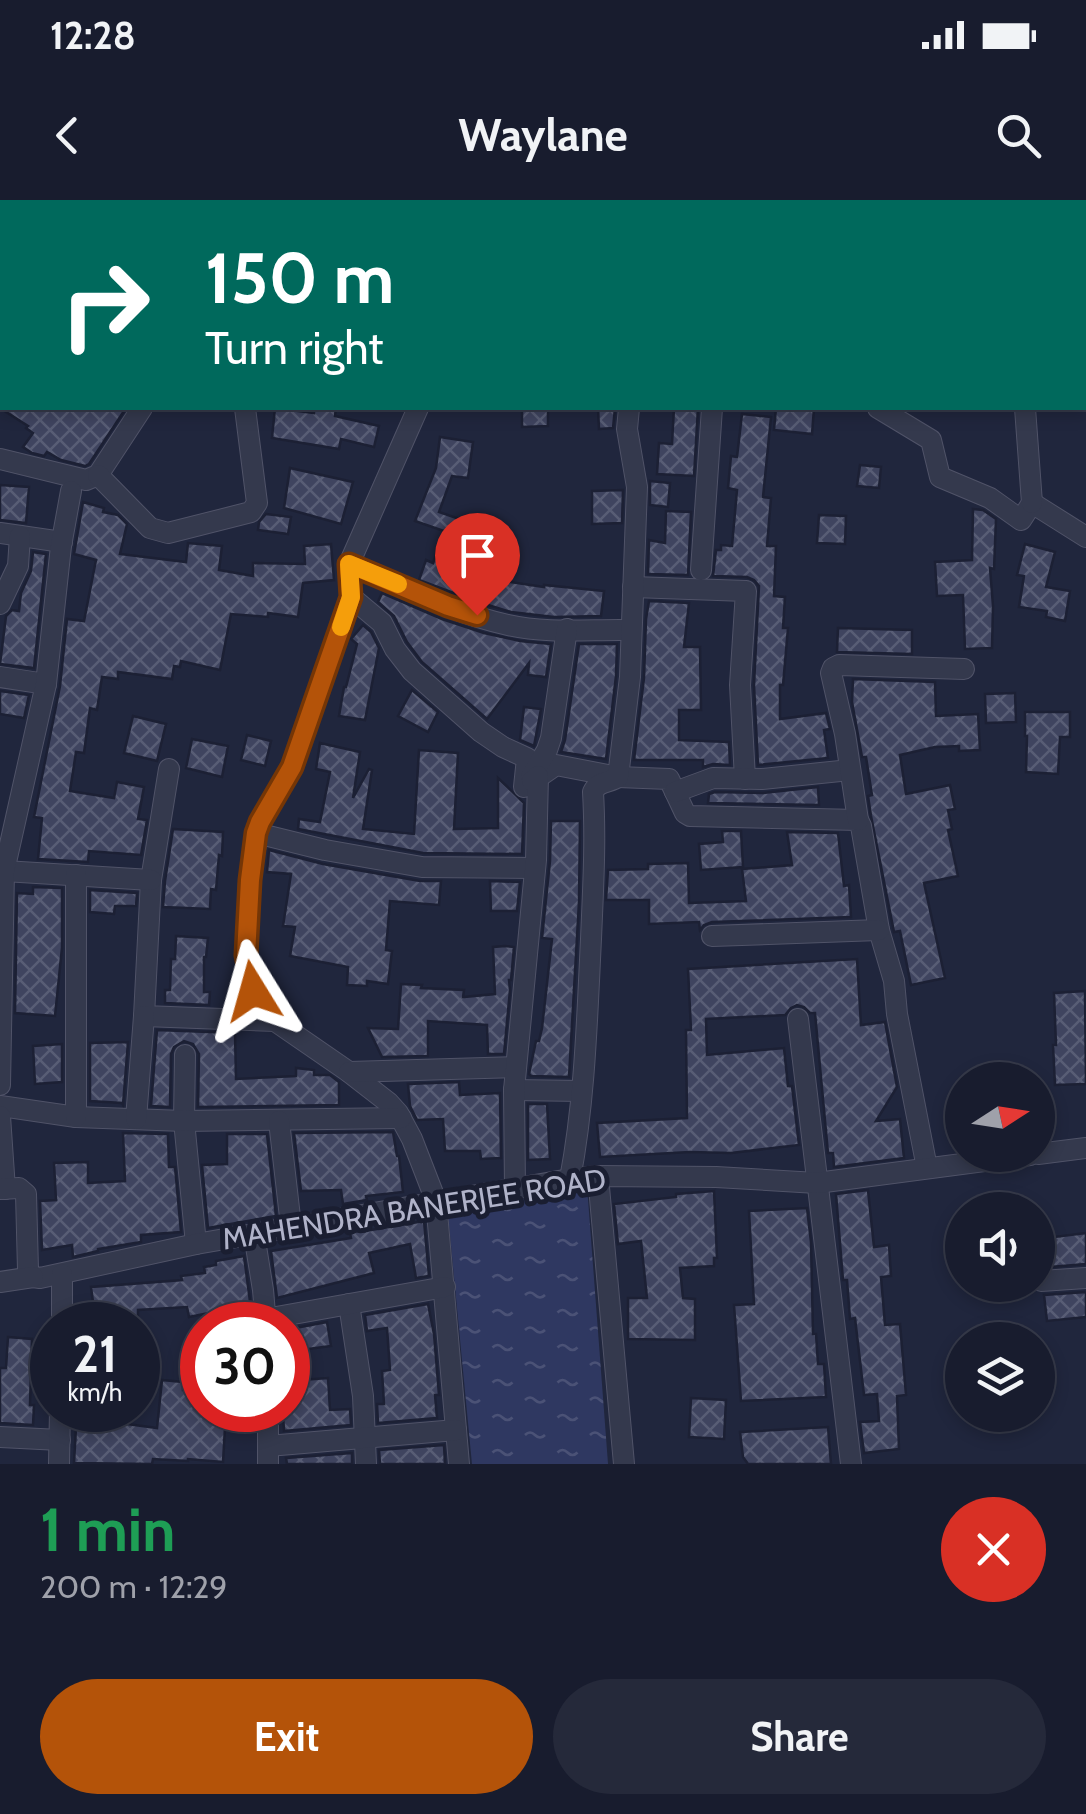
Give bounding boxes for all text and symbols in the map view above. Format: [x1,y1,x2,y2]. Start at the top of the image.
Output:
text: 12:28 [50,12,136,59]
icon: back [40,108,95,163]
text: Waylane [458,108,628,162]
icon: search [991,108,1046,163]
text: 150 m [205,235,394,321]
icon: right [40,240,170,370]
text: Turn right [205,321,384,375]
pin [435,513,520,616]
icon: arrive [450,528,505,583]
position arrow [201,939,305,1043]
north arrow [945,1062,1055,1172]
map controls [945,1062,1055,1432]
street label: MAHENDRA BANERJEE ROAD [220,1160,608,1258]
button: sound [945,1192,1055,1302]
speed limit sign: 30 [180,1302,310,1432]
button: layers [945,1322,1055,1432]
text: 21 [73,1324,117,1385]
text: km/h [68,1377,122,1407]
text: 1 min [40,1493,175,1566]
button: close [941,1497,1046,1602]
text: 200 m · 12:29 [40,1567,228,1606]
button: Exit [40,1679,533,1794]
button: Share [553,1679,1046,1794]

